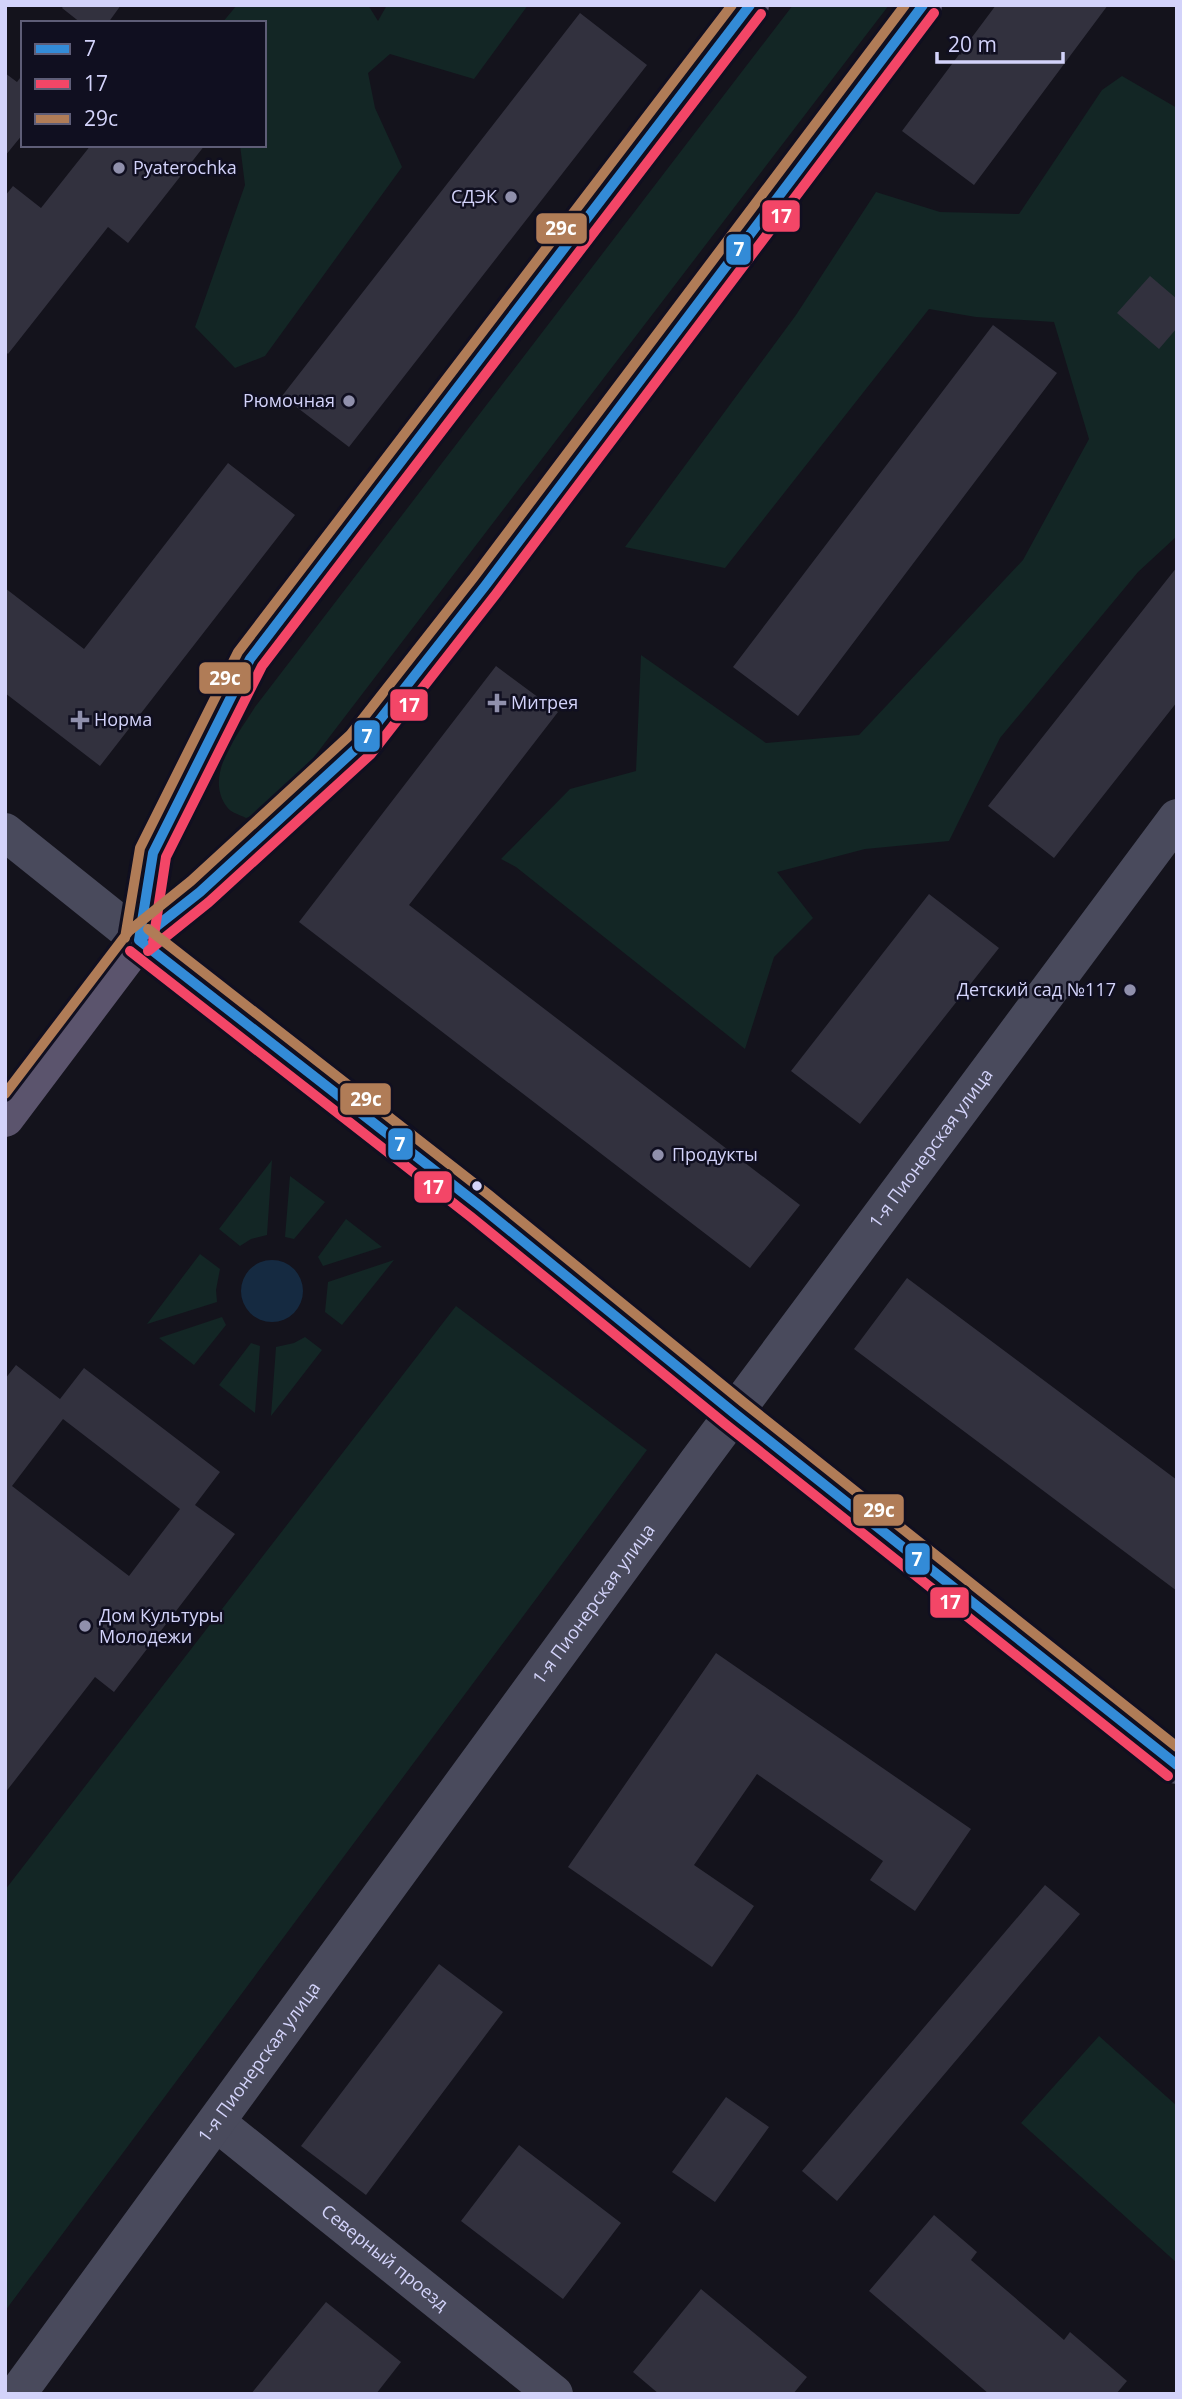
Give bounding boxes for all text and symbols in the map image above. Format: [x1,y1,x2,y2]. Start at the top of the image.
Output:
legend [21,21,266,147]
scale bar [937,21,1063,65]
text: 20 m [948,30,997,58]
text: 7 [84,34,96,62]
text: 17 [84,69,108,97]
text: 29с [84,104,118,132]
place label: Pyaterochka [133,155,237,179]
marker: Pyaterochka [111,160,127,176]
place label: СДЭК [451,184,497,208]
marker: СДЭК [503,189,519,205]
line badge: 17 [761,199,801,233]
text: 17 [770,203,792,229]
line badge: 29с [535,212,588,245]
text: 29с [545,215,577,241]
line badge: 7 [725,233,752,266]
text: 7 [734,236,745,262]
place label: Рюмочная [243,388,335,412]
marker: Рюмочная [341,393,357,409]
line badge: 29с [198,661,252,695]
text: 29с [209,665,241,691]
line badge: 17 [389,688,429,722]
place label: Митрея [511,690,578,714]
text: 17 [398,692,420,718]
marker: Митрея [489,695,505,711]
place label: Норма [94,707,152,731]
marker: Норма [72,712,88,728]
line badge: 7 [353,719,381,753]
text: 7 [362,723,373,749]
place label: Детский сад №117 [957,977,1116,1001]
marker: Детский сад №117 [1122,982,1138,998]
street label: 1-я Пионерская улица [863,1063,998,1233]
line badge: 29с [339,1082,392,1116]
text: 29с [350,1086,382,1112]
line badge: 7 [387,1127,414,1161]
text: 7 [395,1131,406,1157]
place label: Продукты [672,1142,758,1166]
marker: Продукты [650,1147,666,1163]
line badge: 17 [413,1170,453,1204]
text: 17 [422,1174,444,1200]
unlabelled marker [470,1179,484,1193]
line badge: 29с [852,1493,905,1527]
text: 29с [863,1497,895,1523]
street label: 1-я Пионерская улица [526,1518,660,1689]
line badge: 7 [904,1542,931,1576]
text: 7 [912,1546,923,1572]
line badge: 17 [929,1586,970,1619]
text: 17 [939,1589,961,1615]
place label: Дом Культуры Молодежи [99,1603,223,1648]
marker: Дом Культуры Молодежи [77,1618,93,1634]
street label: 1-я Пионерская улица [192,1976,325,2147]
street label: Северный проезд [317,2199,454,2315]

